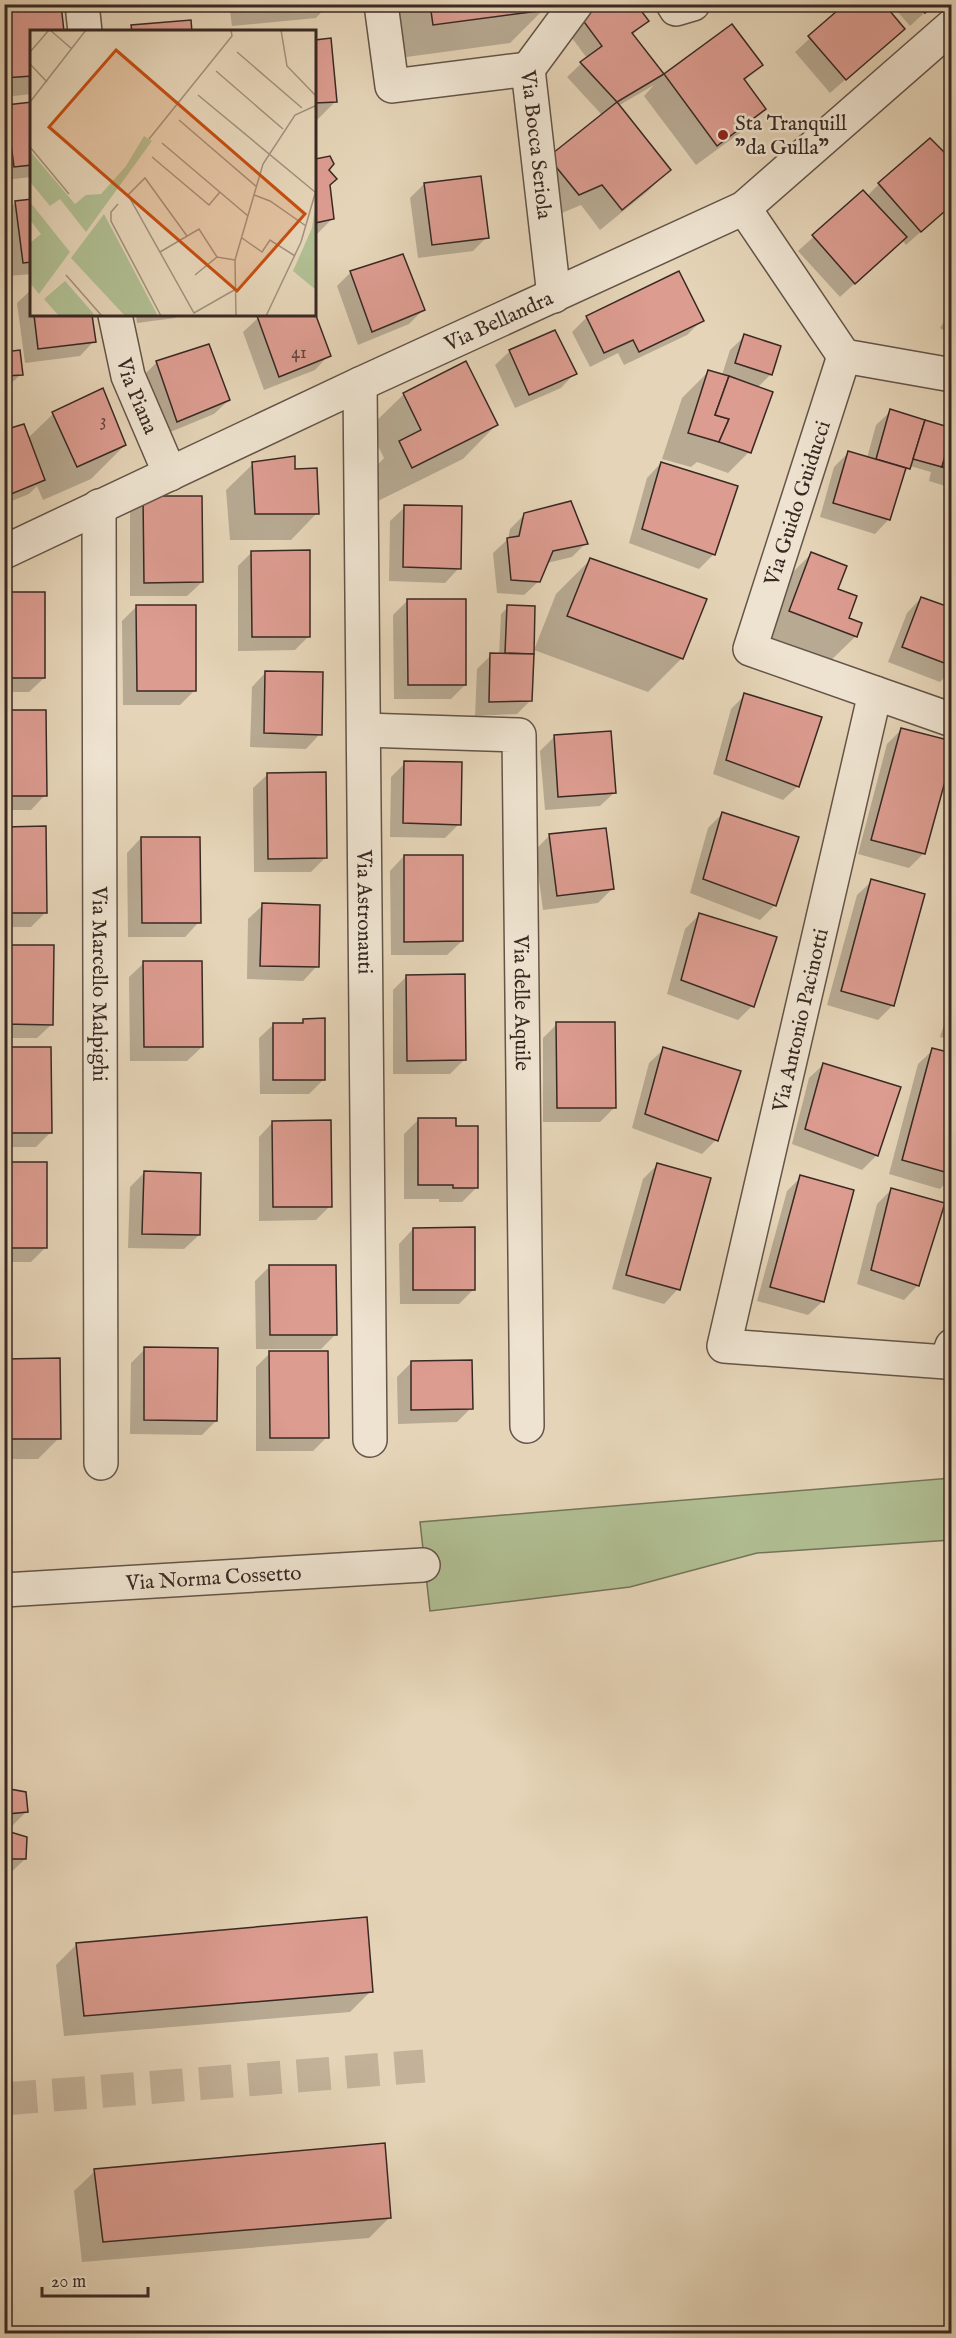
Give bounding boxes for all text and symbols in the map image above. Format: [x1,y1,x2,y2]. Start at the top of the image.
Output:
inset map [30,30,316,316]
street label: Via Bocca Seriola [513,68,557,222]
place label: Sta Tranquill "da Gulla" [735,111,847,162]
marker: Sta Tranquill "da Gulla" [716,128,730,142]
street label: Via Bellandra [440,285,558,359]
house number: 41 [291,342,307,365]
street label: Via Piana [109,354,164,439]
house number: 3 [100,410,106,433]
street label: Via Guido Guiducci [759,417,838,590]
street label: Via Astronauti [349,848,378,975]
street label: Via Marcello Malpighi [85,885,112,1082]
street label: Via Antonio Pacinotti [767,926,836,1116]
street label: Via delle Aquile [506,934,535,1071]
street label: Via Norma Cossetto [124,1560,302,1598]
scale bar [42,2260,148,2298]
text: 20 m [51,2271,86,2294]

